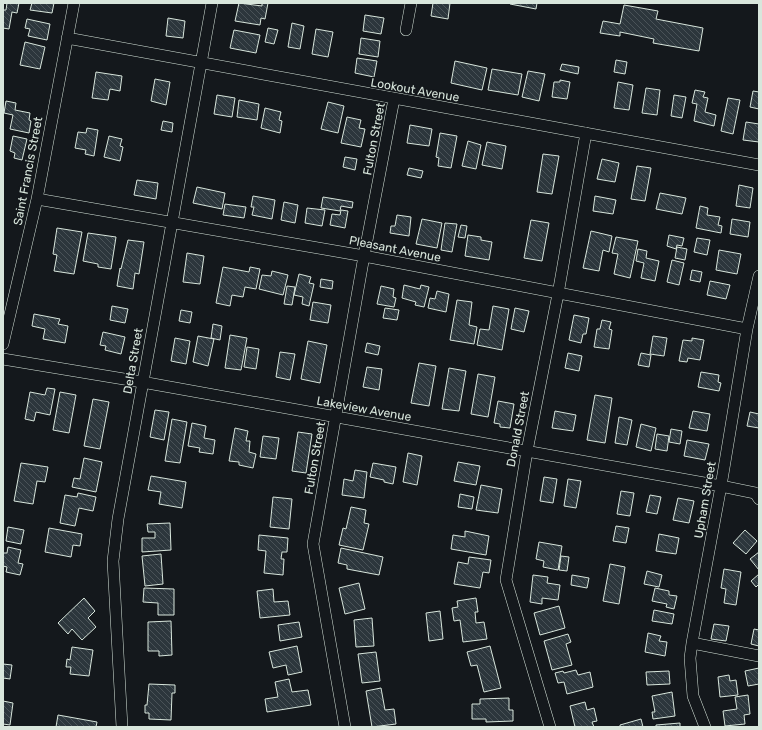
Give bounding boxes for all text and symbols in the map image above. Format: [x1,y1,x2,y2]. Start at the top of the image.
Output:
street label: Lookout Avenue [370,75,461,105]
street label: Fulton Street [360,101,388,176]
street label: Saint Francis Street [11,115,45,226]
street label: Pleasant Avenue [348,233,442,265]
street label: Delta Street [120,327,146,395]
street label: Donald Street [504,390,532,468]
street label: Lakeview Avenue [316,394,413,424]
street label: Fulton Street [302,420,328,495]
street label: Upham Street [691,460,719,540]

